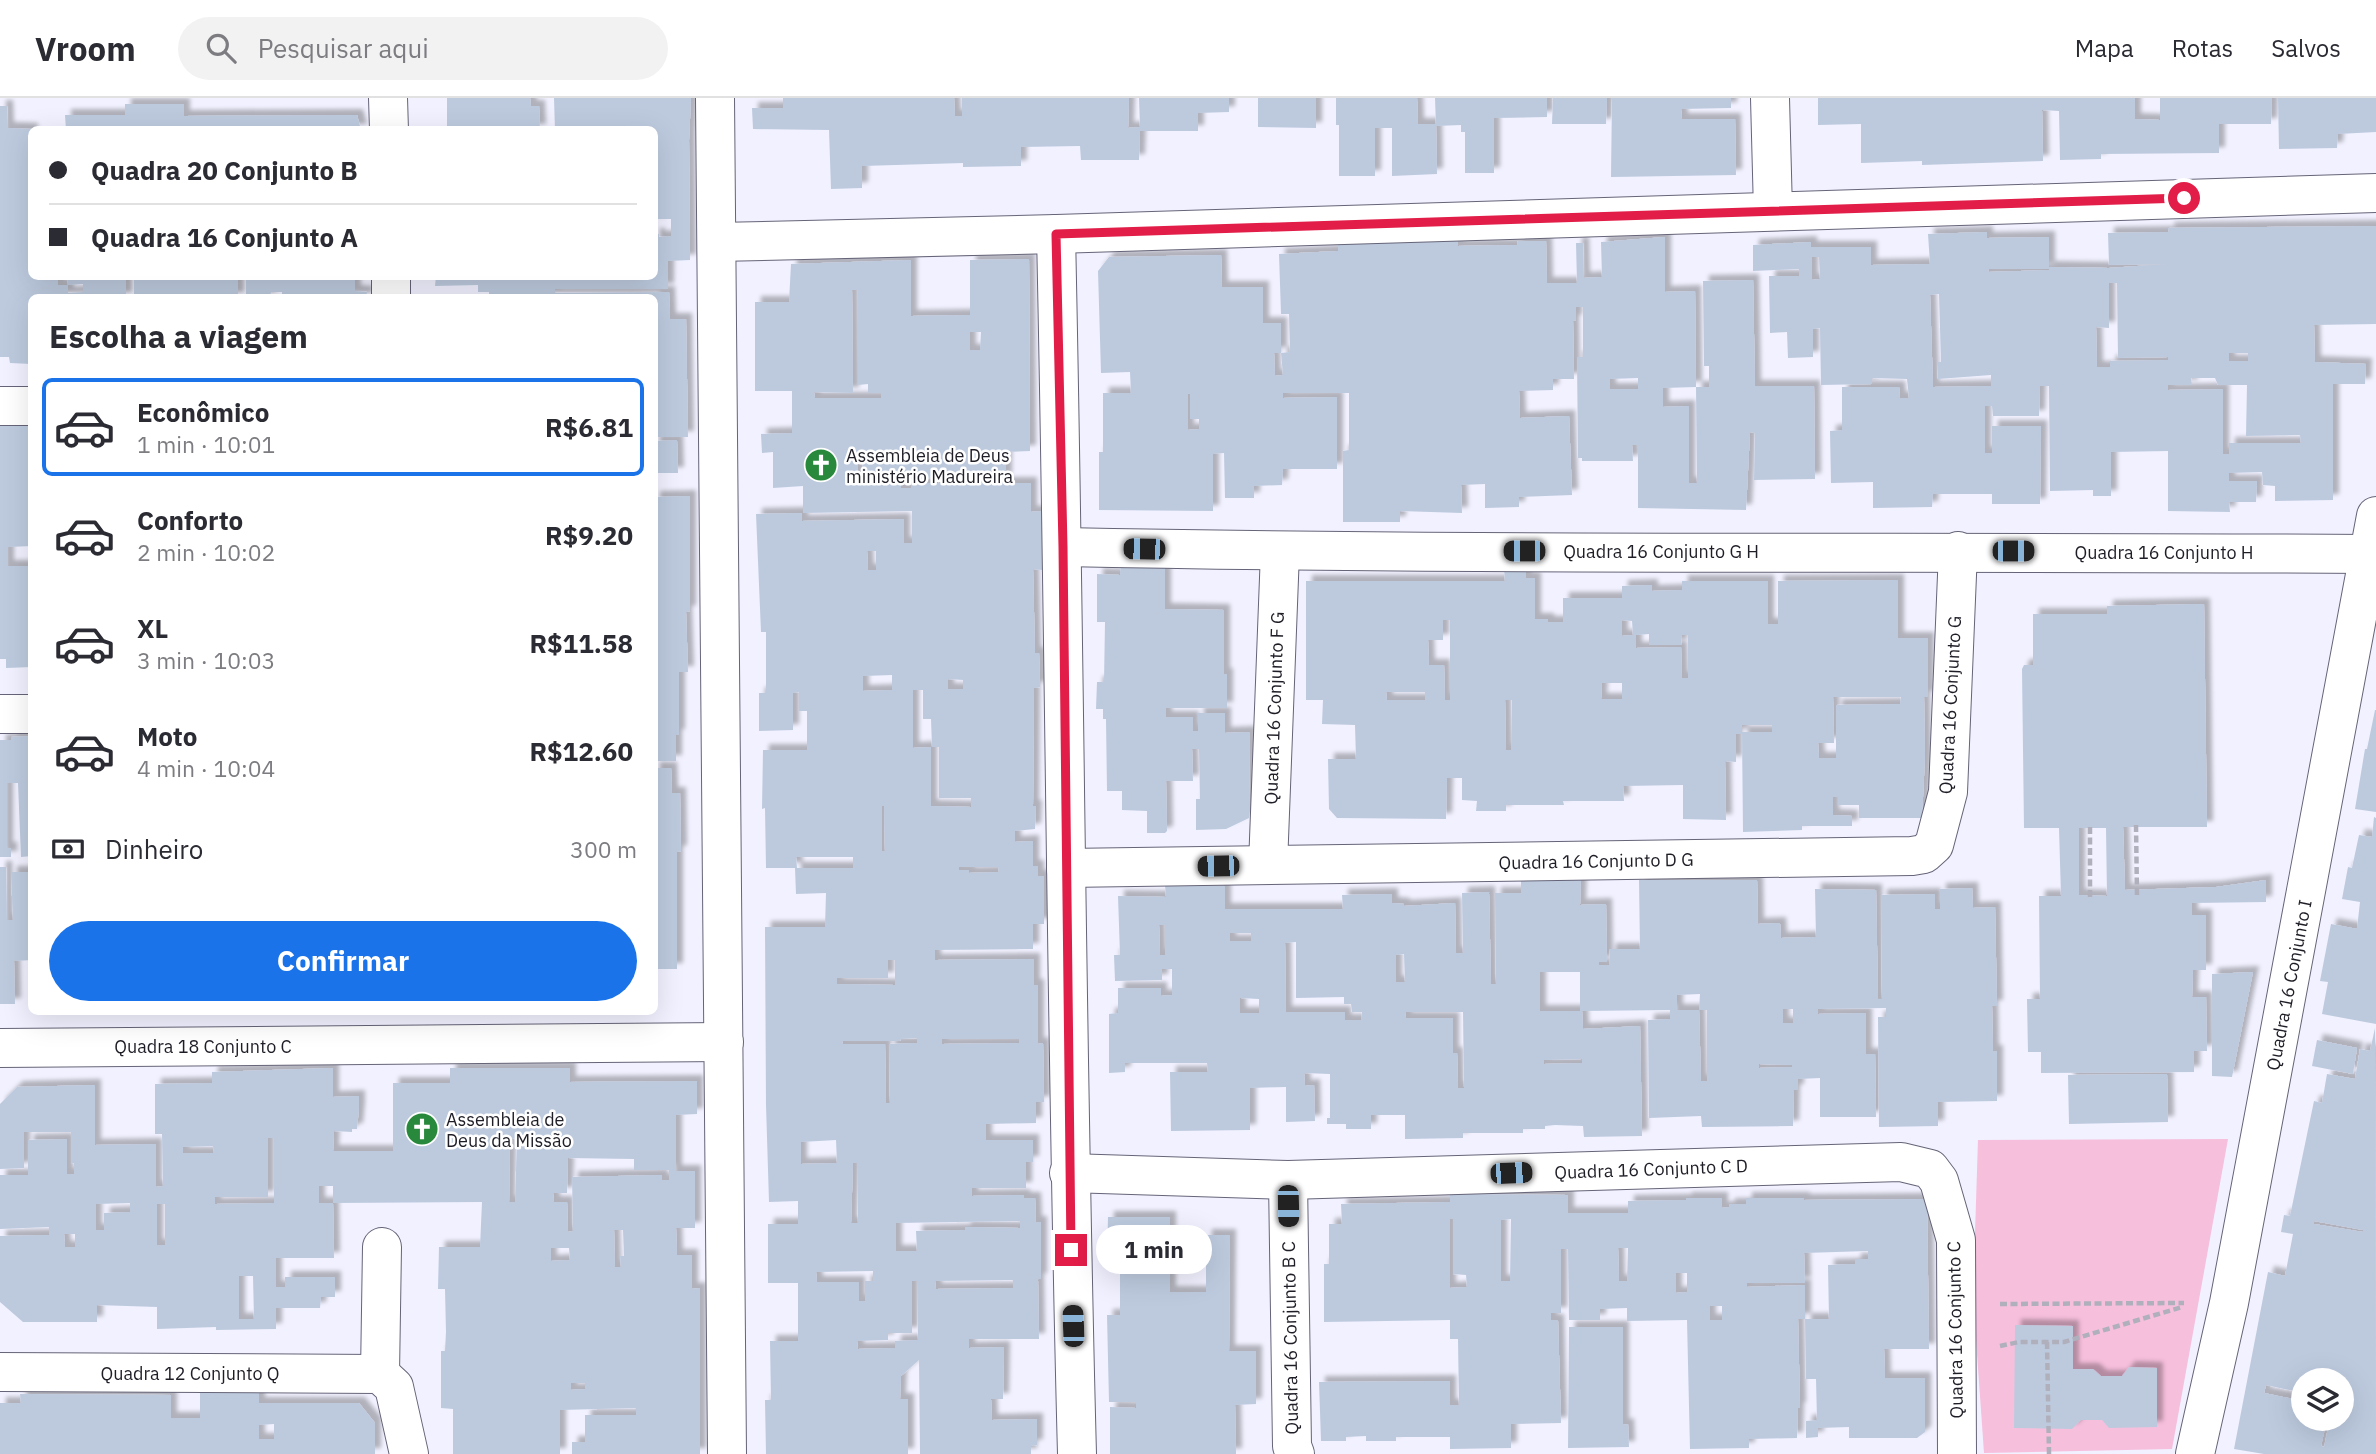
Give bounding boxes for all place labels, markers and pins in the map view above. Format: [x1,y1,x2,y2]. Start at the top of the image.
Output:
place label: Assembleia de Deus ministério Madureira [846,444,1013,488]
church icon: Assembleia de Deus ministério Madureira [802,446,840,484]
place label: Assembleia de Deus da Missão [446,1108,572,1152]
church icon: Assembleia de Deus da Missão [403,1110,441,1148]

